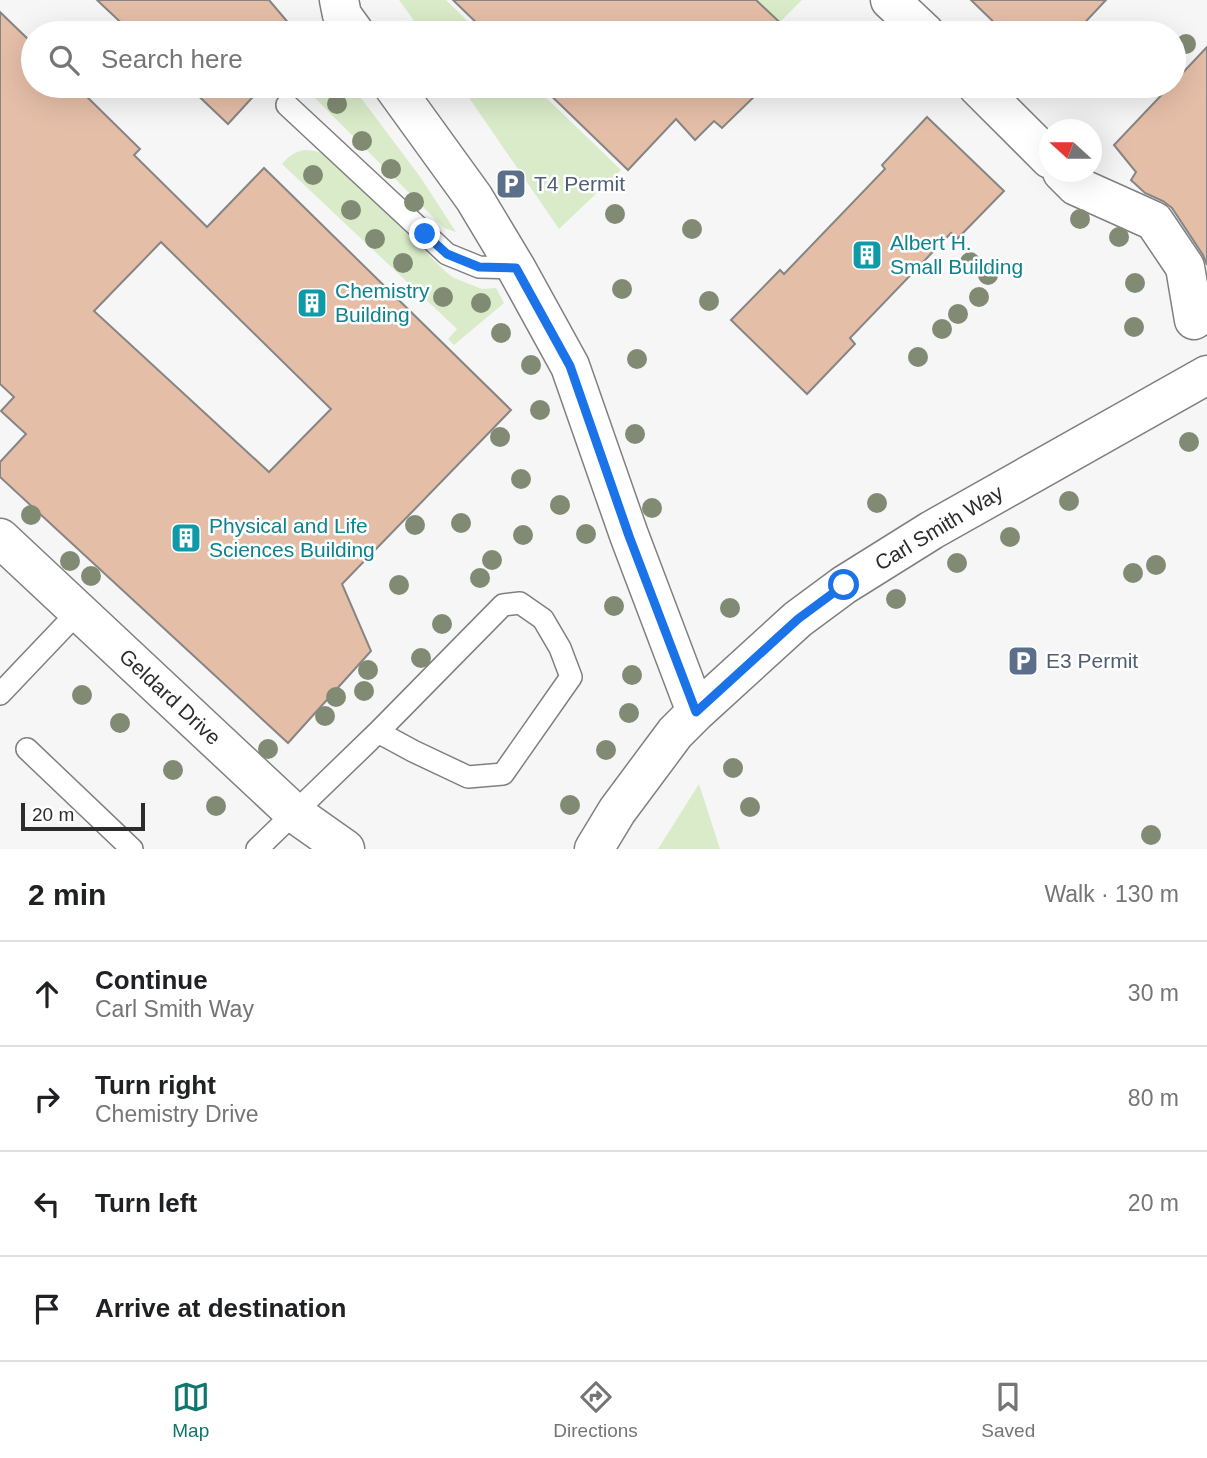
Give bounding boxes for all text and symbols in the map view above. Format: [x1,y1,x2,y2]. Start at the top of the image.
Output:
search box [21,21,1186,98]
icon: search [45,41,83,79]
text: Search here [101,44,243,74]
north arrow [1039,119,1102,182]
parking icon: T4 Permit [494,167,528,201]
place label: T4 Permit [534,172,625,195]
route end [409,218,440,249]
place label: Albert H. Small Building [890,231,1023,278]
building icon: Albert H. Small Building [850,238,884,272]
place label: Chemistry Building [335,279,430,326]
building icon: Chemistry Building [295,286,329,320]
street label: Carl Smith Way [871,480,1007,575]
place label: Physical and Life Sciences Building [209,514,375,561]
building icon: Physical and Life Sciences Building [169,521,203,555]
route start [828,569,859,600]
street label: Geldard Drive [115,644,226,749]
parking icon: E3 Permit [1006,644,1040,678]
place label: E3 Permit [1046,649,1138,672]
scale bar [21,800,145,832]
text: 20 m [32,804,74,825]
text: 2 min [28,878,106,911]
text: Walk · 130 m [1044,881,1179,907]
text: Continue [95,965,208,995]
icon: ahead [28,975,66,1013]
text: 30 m [1128,980,1179,1006]
text: Carl Smith Way [95,996,254,1022]
text: Turn right [95,1070,216,1100]
icon: right [28,1080,66,1118]
text: 80 m [1128,1085,1179,1111]
text: Chemistry Drive [95,1101,259,1127]
icon: left [28,1185,66,1223]
text: Turn left [95,1188,197,1218]
text: 20 m [1128,1190,1179,1216]
icon: arrive [28,1290,66,1328]
text: Arrive at destination [95,1293,346,1323]
tab: Map [172,1378,210,1442]
tab: Directions [553,1378,638,1442]
tab: Saved [981,1378,1035,1442]

